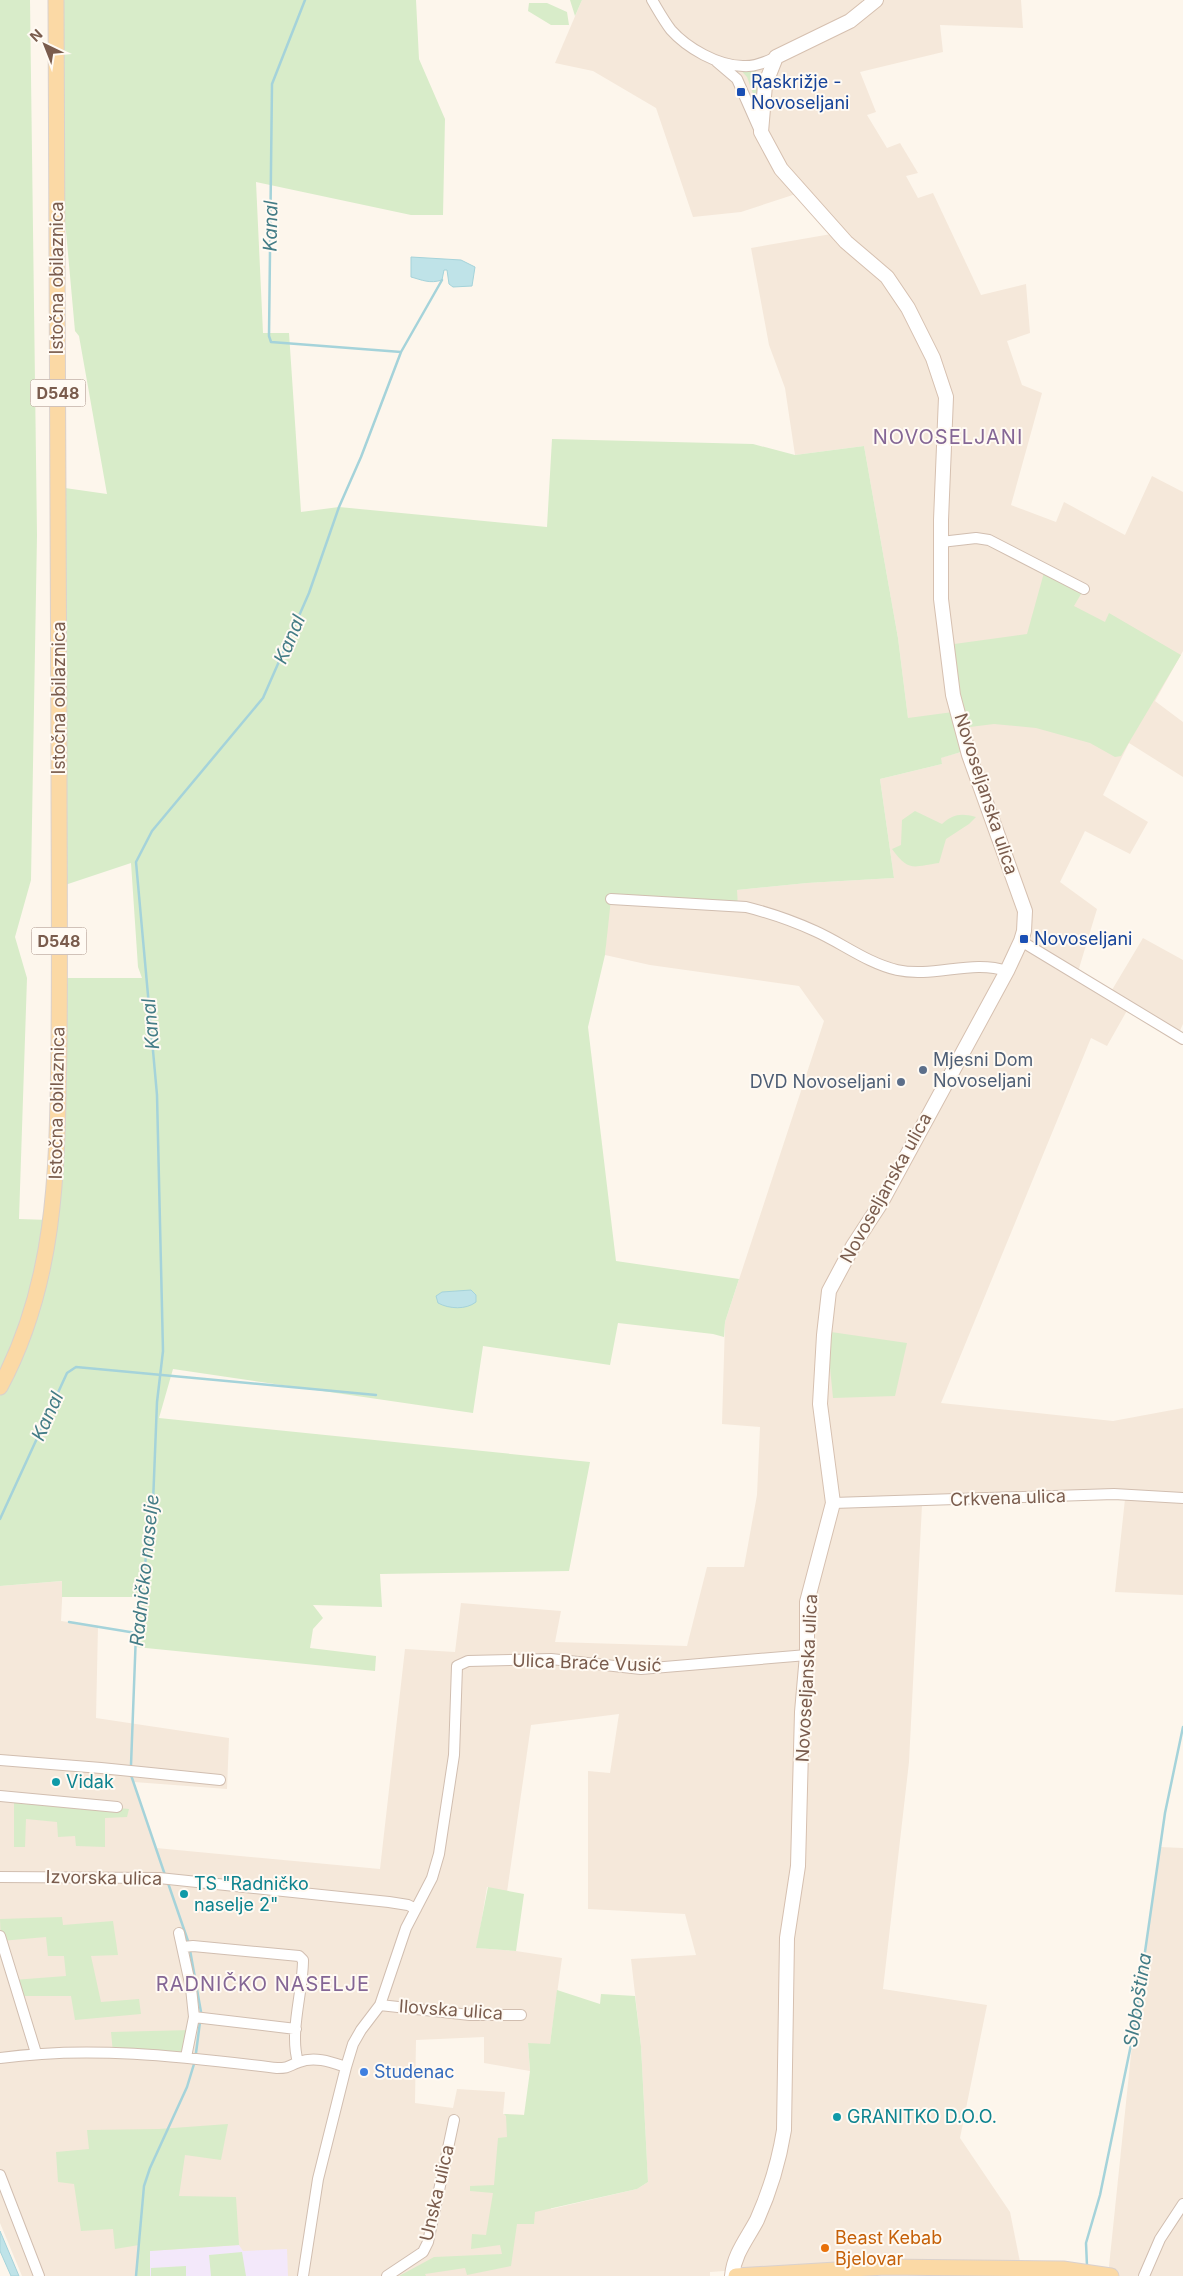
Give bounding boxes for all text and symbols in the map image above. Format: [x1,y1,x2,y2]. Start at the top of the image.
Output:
north arrow [20,20,70,70]
text: N [26,25,45,45]
place label: Raskrižje - Novoseljani [751,71,849,113]
marker: Raskrižje - Novoseljani [735,86,747,98]
water label: Kanal [259,200,282,252]
street label: Istočna obilaznica [46,201,67,355]
road number: D548 [30,379,86,406]
district label: NOVOSELJANI [873,425,1023,449]
water label: Kanal [269,611,310,667]
street label: Istočna obilaznica [48,621,69,775]
street label: Novoseljanska ulica [950,710,1022,877]
road number: D548 [32,928,86,954]
place label: Novoseljani [1034,928,1132,949]
marker: Novoseljani [1018,933,1030,945]
water label: Kanal [137,997,164,1050]
street label: Istočna obilaznica [45,1026,68,1180]
place label: Mjesni Dom Novoseljani [933,1049,1033,1091]
marker: Mjesni Dom Novoseljani [917,1064,929,1076]
place label: DVD Novoseljani [750,1071,891,1092]
marker: DVD Novoseljani [895,1076,907,1088]
street label: Novoseljanska ulica [836,1109,936,1267]
water label: Kanal [27,1388,69,1444]
street label: Crkvena ulica [950,1485,1066,1510]
water label: Radničko naselje [125,1493,164,1647]
street label: Novoseljanska ulica [792,1593,821,1763]
street label: Ulica Braće Vusić [512,1649,662,1676]
place label: Vidak [66,1771,114,1792]
marker: Vidak [50,1776,62,1788]
street label: Izvorska ulica [46,1866,162,1889]
place label: TS "Radničko naselje 2" [194,1873,309,1915]
marker: TS "Radničko naselje 2" [178,1888,190,1900]
water label: Sloboština [1119,1951,1156,2049]
district label: RADNIČKO NASELJE [156,1972,370,1996]
street label: Ilovska ulica [398,1995,504,2024]
place label: Studenac [374,2061,455,2082]
marker: Studenac [358,2066,370,2078]
place label: GRANITKO D.O.O. [847,2106,997,2127]
marker: GRANITKO D.O.O. [831,2111,843,2123]
street label: Unska ulica [415,2143,458,2243]
place label: Beast Kebab Bjelovar [835,2227,942,2269]
marker: Beast Kebab Bjelovar [819,2242,831,2254]

